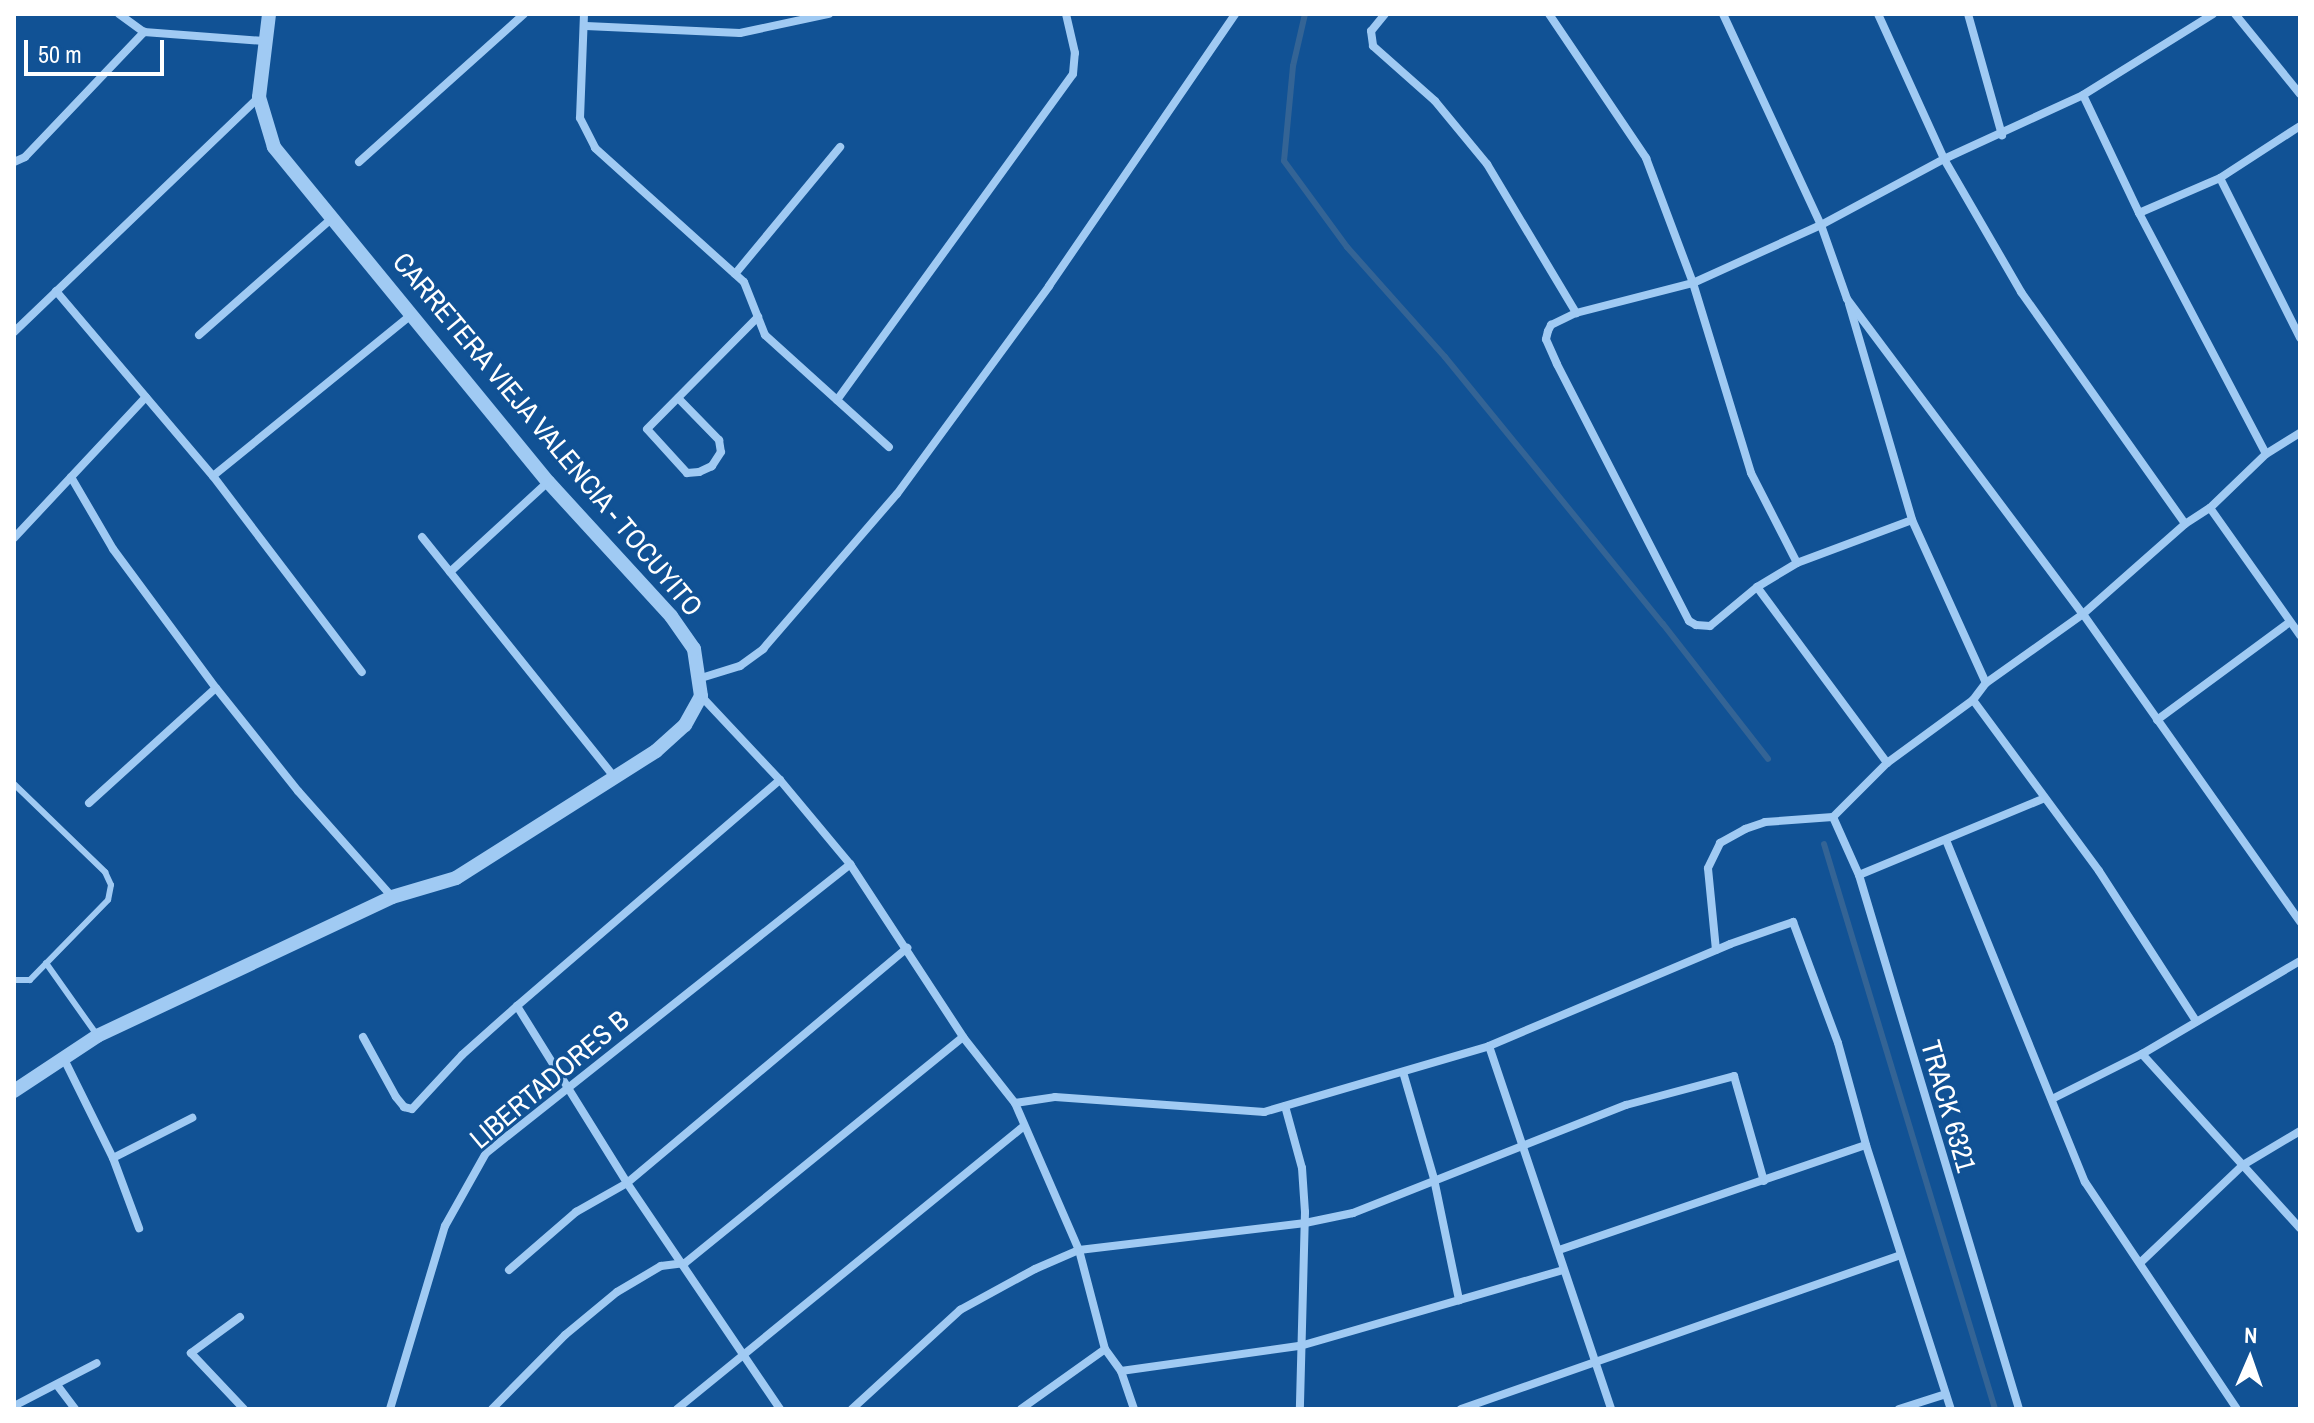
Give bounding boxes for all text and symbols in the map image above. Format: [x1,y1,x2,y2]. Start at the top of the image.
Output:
scale bar [28,24,168,74]
text: 50 m [38,38,82,70]
street label: CARRETERA VIEJA VALENCIA - TOCUYITO [385,244,711,624]
street label: LIBERTADORES B [463,1003,635,1155]
street label: TRACK 6321 [1914,1036,1984,1176]
north arrow [2210,1319,2290,1399]
text: N [2244,1320,2258,1350]

